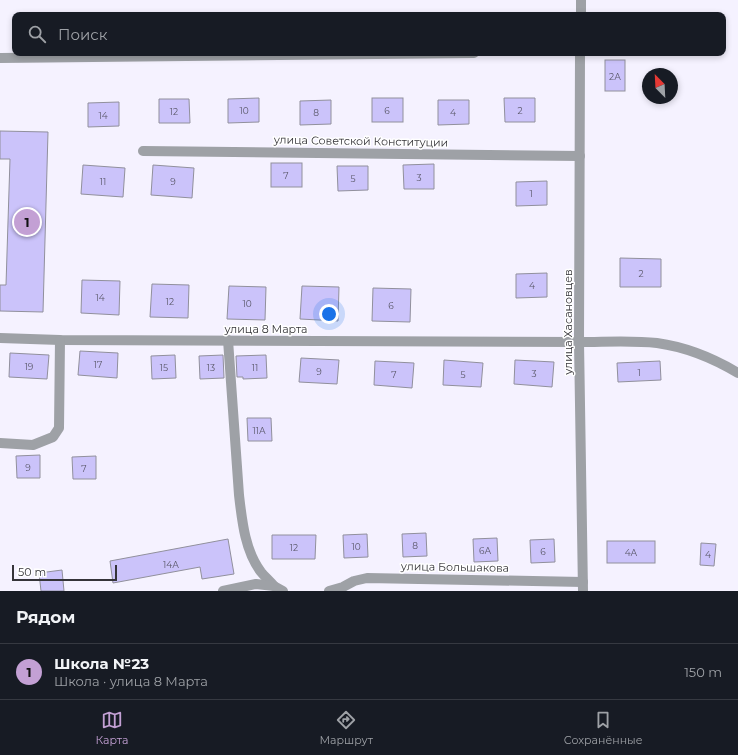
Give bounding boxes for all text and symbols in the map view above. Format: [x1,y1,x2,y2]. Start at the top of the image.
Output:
search box [12,12,726,56]
icon: search [26,23,48,45]
text: Поиск [58,25,107,44]
north arrow [642,68,678,104]
house number: 2А [609,71,621,82]
house number: 10 [239,105,249,116]
house number: 6 [384,105,390,116]
house number: 2 [517,105,523,116]
house number: 12 [170,106,178,117]
house number: 8 [313,107,319,118]
house number: 4 [450,107,456,118]
house number: 14 [98,110,108,121]
street label: улица Советской Конституции [273,132,448,150]
house number: 7 [283,170,289,181]
house number: 3 [416,172,422,183]
house number: 5 [350,173,356,184]
house number: 11 [100,176,106,187]
house number: 9 [170,176,176,187]
house number: 1 [529,188,533,199]
pin: 1 [14,207,40,237]
house number: 2 [638,268,644,279]
street label: улица Хасановцев [561,269,575,376]
house number: 4 [529,280,535,291]
house number: 14 [95,292,105,303]
house number: 12 [166,296,174,307]
house number: 10 [242,298,252,309]
house number: 6 [388,300,394,311]
your location [319,304,339,324]
street label: улица 8 Марта [223,322,308,336]
house number: 17 [94,359,102,370]
house number: 19 [25,361,34,372]
house number: 15 [160,362,168,373]
house number: 13 [207,362,215,373]
house number: 11 [252,362,258,373]
house number: 9 [316,366,322,377]
house number: 1 [637,367,641,378]
house number: 3 [531,368,537,379]
house number: 7 [391,369,397,380]
house number: 5 [460,369,466,380]
house number: 11А [252,425,266,436]
house number: 9 [25,462,31,473]
house number: 7 [81,463,87,474]
house number: 8 [412,540,418,551]
house number: 10 [351,541,361,552]
house number: 12 [290,542,298,553]
house number: 6А [479,545,491,556]
house number: 6 [540,546,546,557]
house number: 4А [625,547,638,558]
house number: 4 [705,549,711,560]
house number: 14А [163,559,179,570]
street label: улица Большакова [400,559,509,575]
scale bar [12,563,117,582]
text: 50 m [18,565,46,579]
text: Рядом [16,607,75,627]
text: Школа №23 [54,654,149,673]
text: 1 [26,664,32,680]
text: 150 m [684,664,722,680]
text: Школа · улица 8 Марта [54,673,208,689]
tab: Карта [95,709,128,747]
tab: Маршрут [319,709,373,747]
tab: Сохранённые [564,709,643,747]

